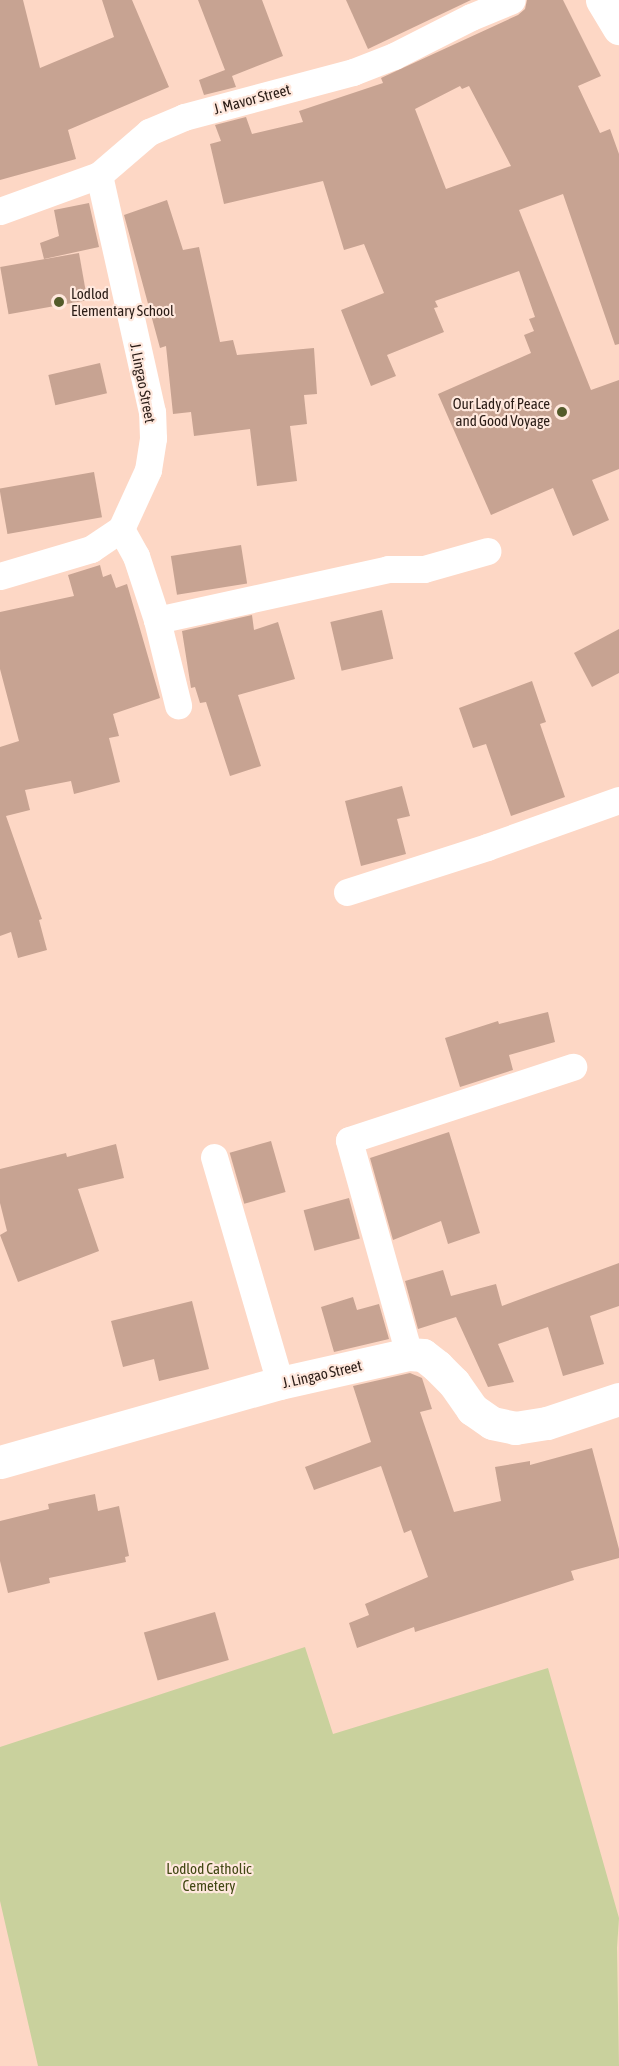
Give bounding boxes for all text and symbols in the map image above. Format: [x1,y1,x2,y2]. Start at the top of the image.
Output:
street label: J. Mavor Street [212,80,292,118]
place label: Lodlod Elementary School [71,284,174,319]
marker: Lodlod Elementary School [52,295,66,309]
street label: J. Lingao Street [126,342,160,424]
place label: Our Lady of Peace and Good Voyage [453,394,550,429]
marker: Our Lady of Peace and Good Voyage [555,405,569,419]
street label: J. Lingao Street [281,1356,363,1392]
park label: Lodlod Catholic Cemetery [166,1859,252,1894]

